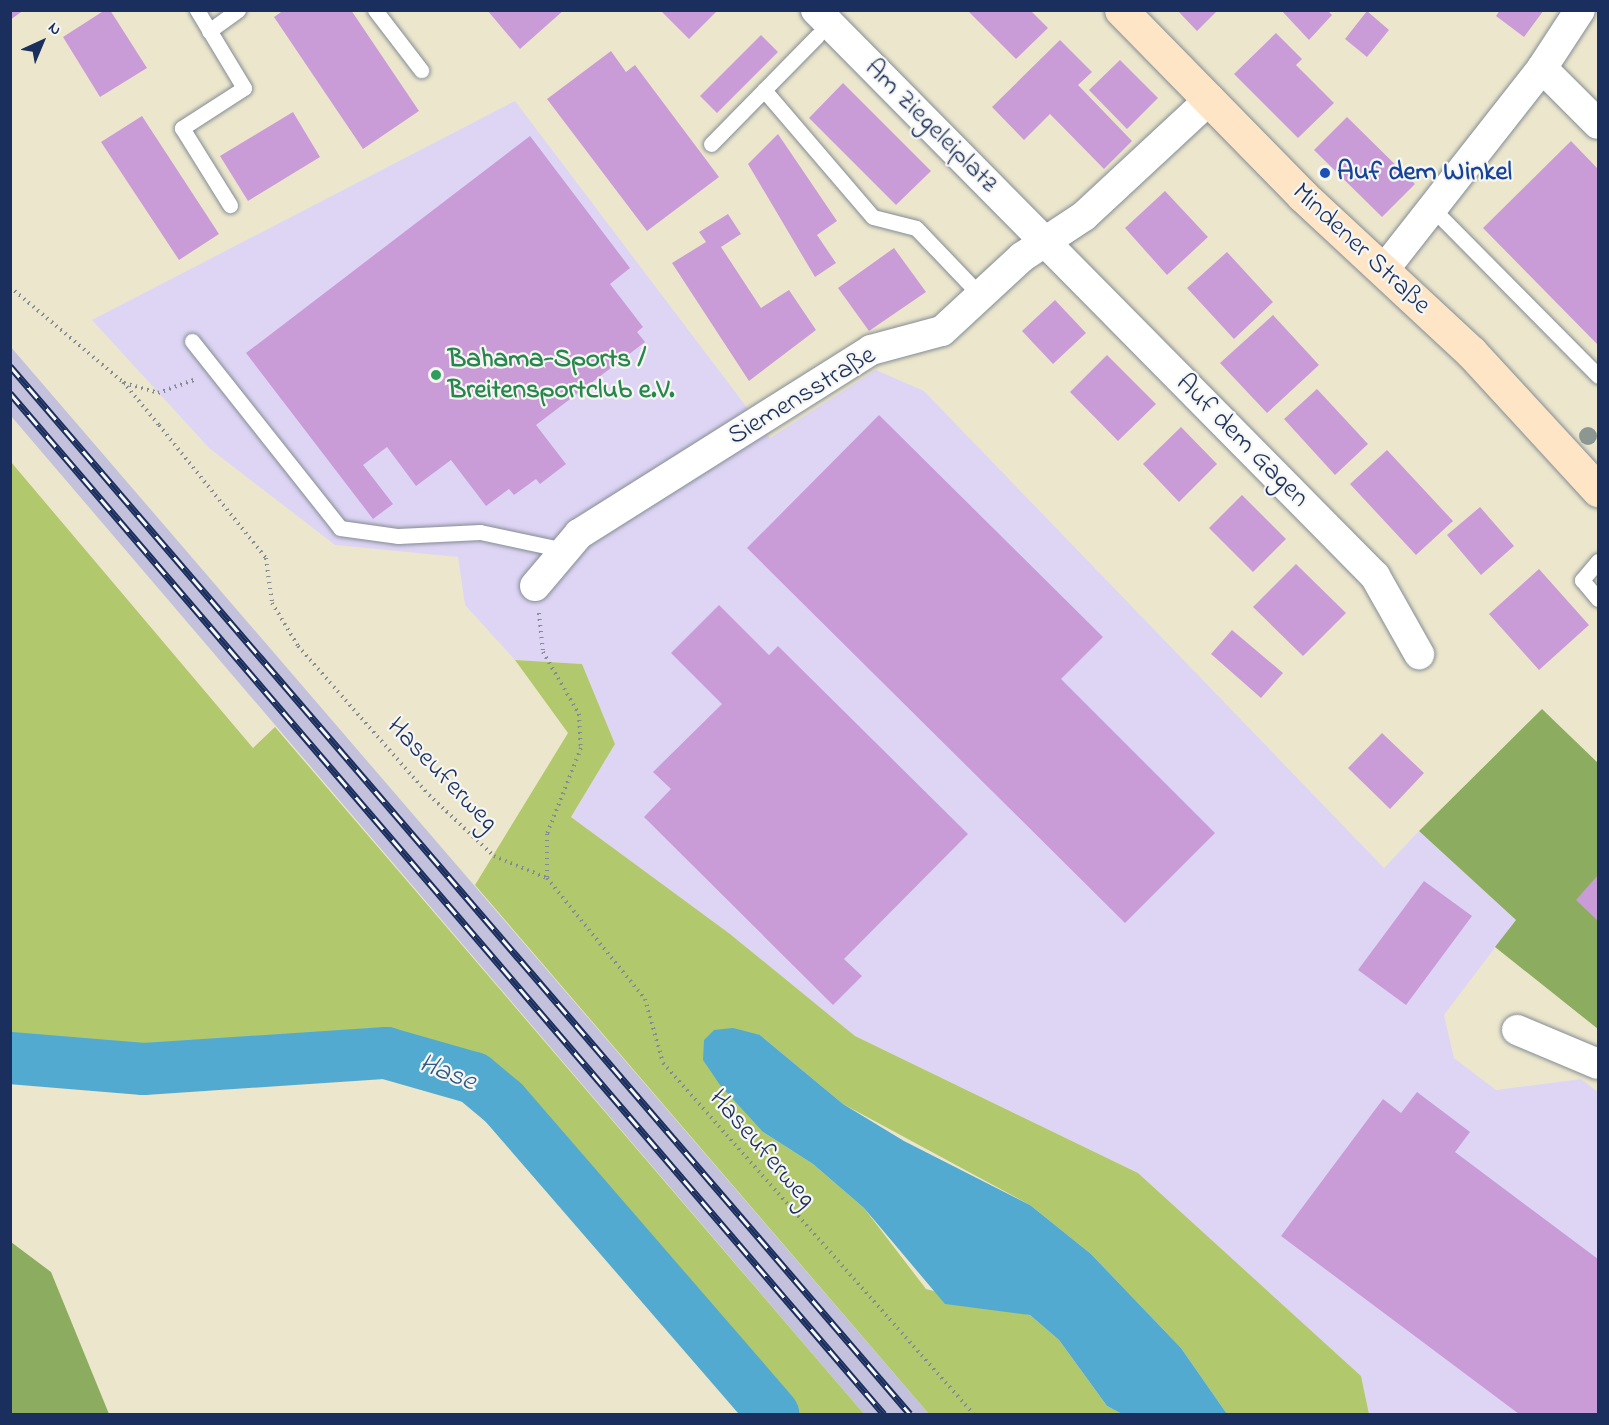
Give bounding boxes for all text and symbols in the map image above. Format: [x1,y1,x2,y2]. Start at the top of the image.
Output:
north arrow [12,12,72,72]
text: N [42,17,67,41]
street label: Am Ziegeleiplatz [857,52,1005,200]
place label: Auf dem Winkel [1337,157,1512,189]
marker: Auf dem Winkel [1318,166,1332,180]
street label: Mindener Straße [1285,176,1437,322]
street label: Siemensstraße [722,339,882,453]
place label: Bahama-Sports / Breitensportclub e.V. [448,343,675,406]
marker: Bahama-Sports / Breitensportclub e.V. [429,368,443,382]
street label: Auf dem Gagen [1169,368,1315,514]
street label: Haseuferweg [379,711,505,839]
water label: Hase [414,1048,480,1100]
street label: Haseuferweg [702,1083,822,1215]

